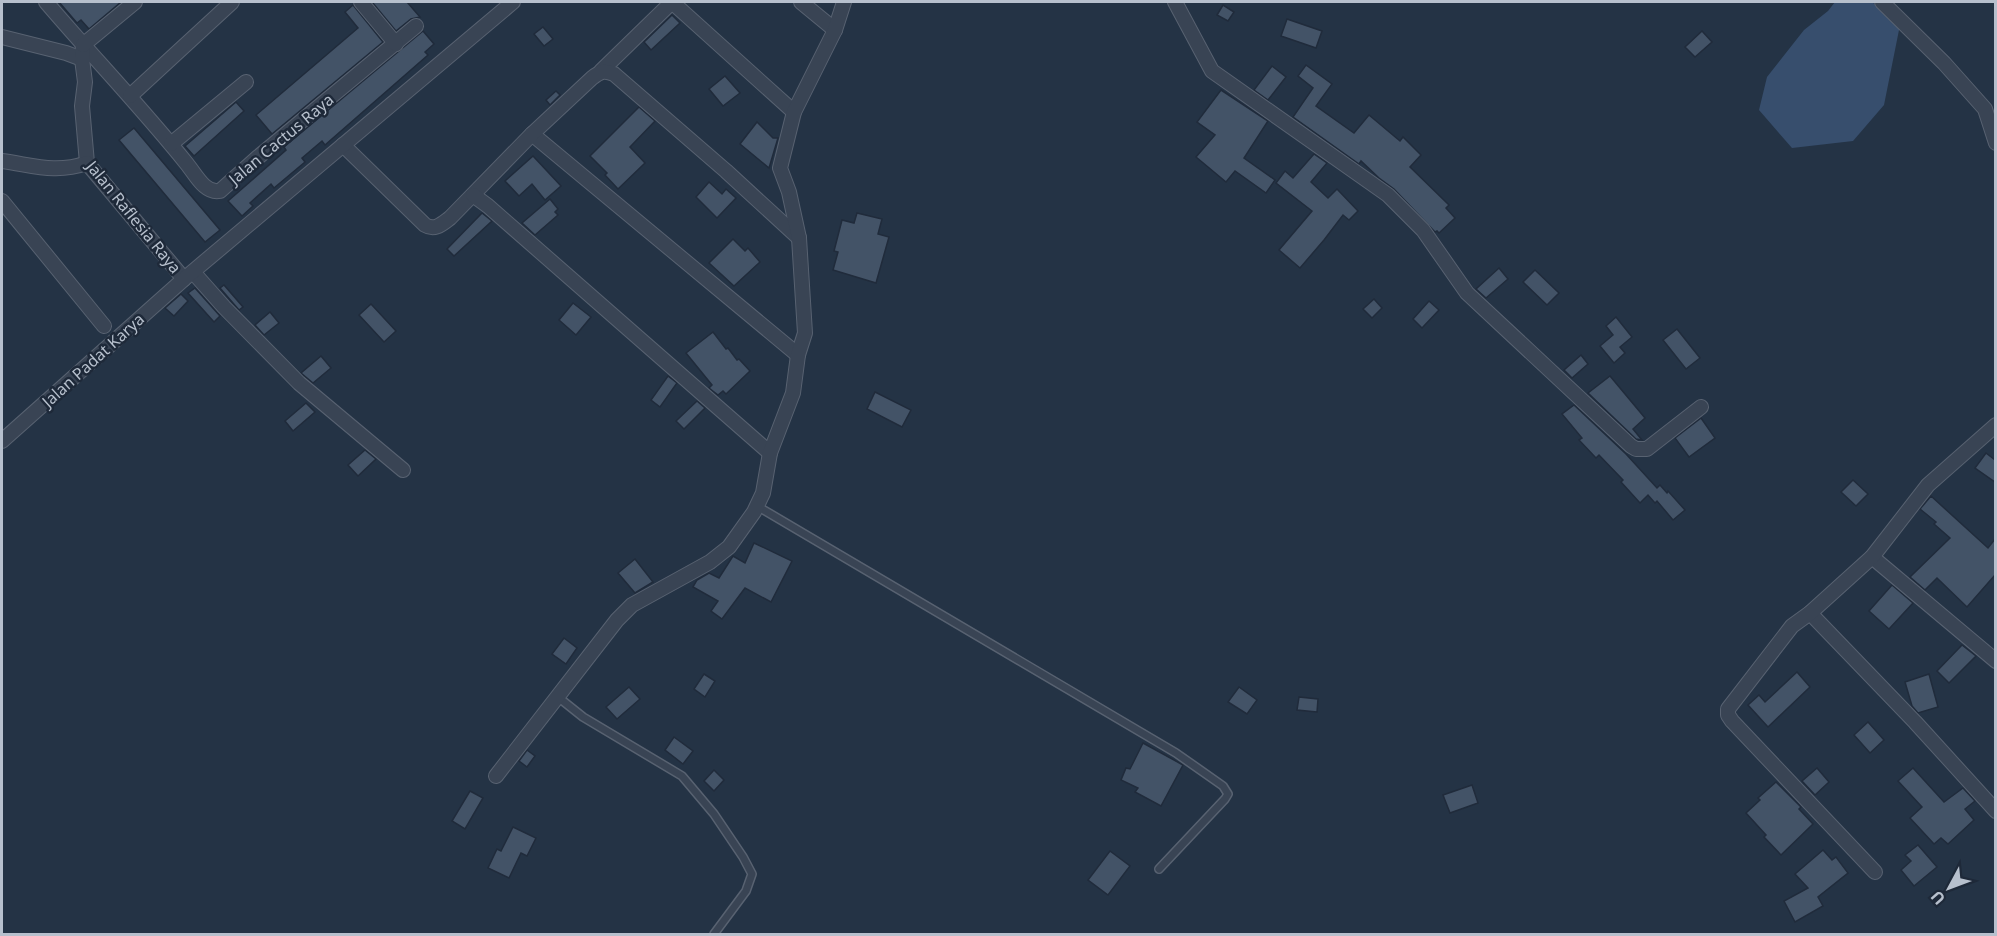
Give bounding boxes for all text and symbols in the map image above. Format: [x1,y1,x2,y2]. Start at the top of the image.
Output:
street label: Jalan Cactus Raya [222,89,338,191]
street label: Jalan Raflesia Raya [80,154,186,278]
street label: Jalan Padat Karya [36,308,149,413]
north arrow [1919,858,1979,918]
text: U [1925,886,1950,910]

